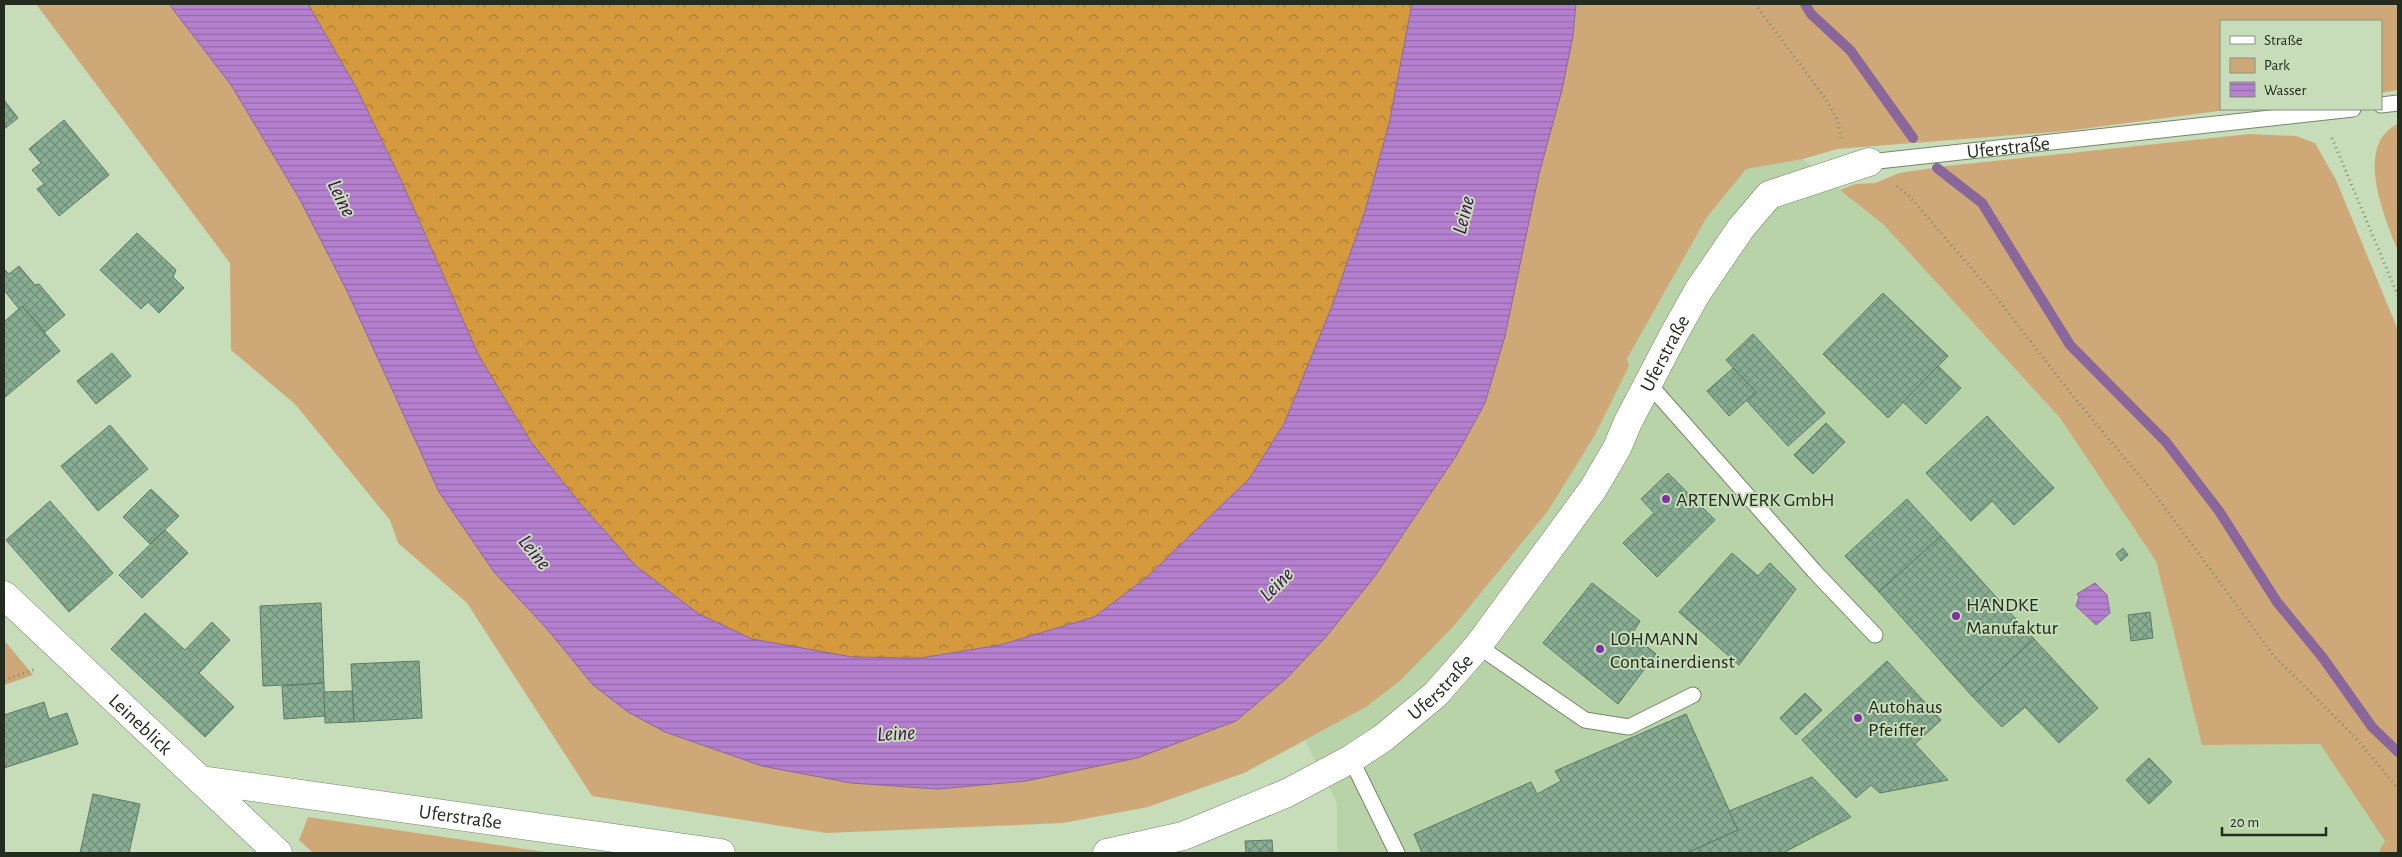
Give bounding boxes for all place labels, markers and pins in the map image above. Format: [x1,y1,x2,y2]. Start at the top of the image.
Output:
place label: ARTENWERK GmbH [1676,490,1835,510]
marker: ARTENWERK GmbH [1660,493,1672,505]
place label: HANDKE Manufaktur [1966,595,2059,638]
marker: HANDKE Manufaktur [1950,610,1962,622]
place label: LOHMANN Containerdienst [1610,629,1736,672]
marker: LOHMANN Containerdienst [1594,643,1606,655]
place label: Autohaus Pfeiffer [1868,697,1943,740]
marker: Autohaus Pfeiffer [1852,712,1864,724]

